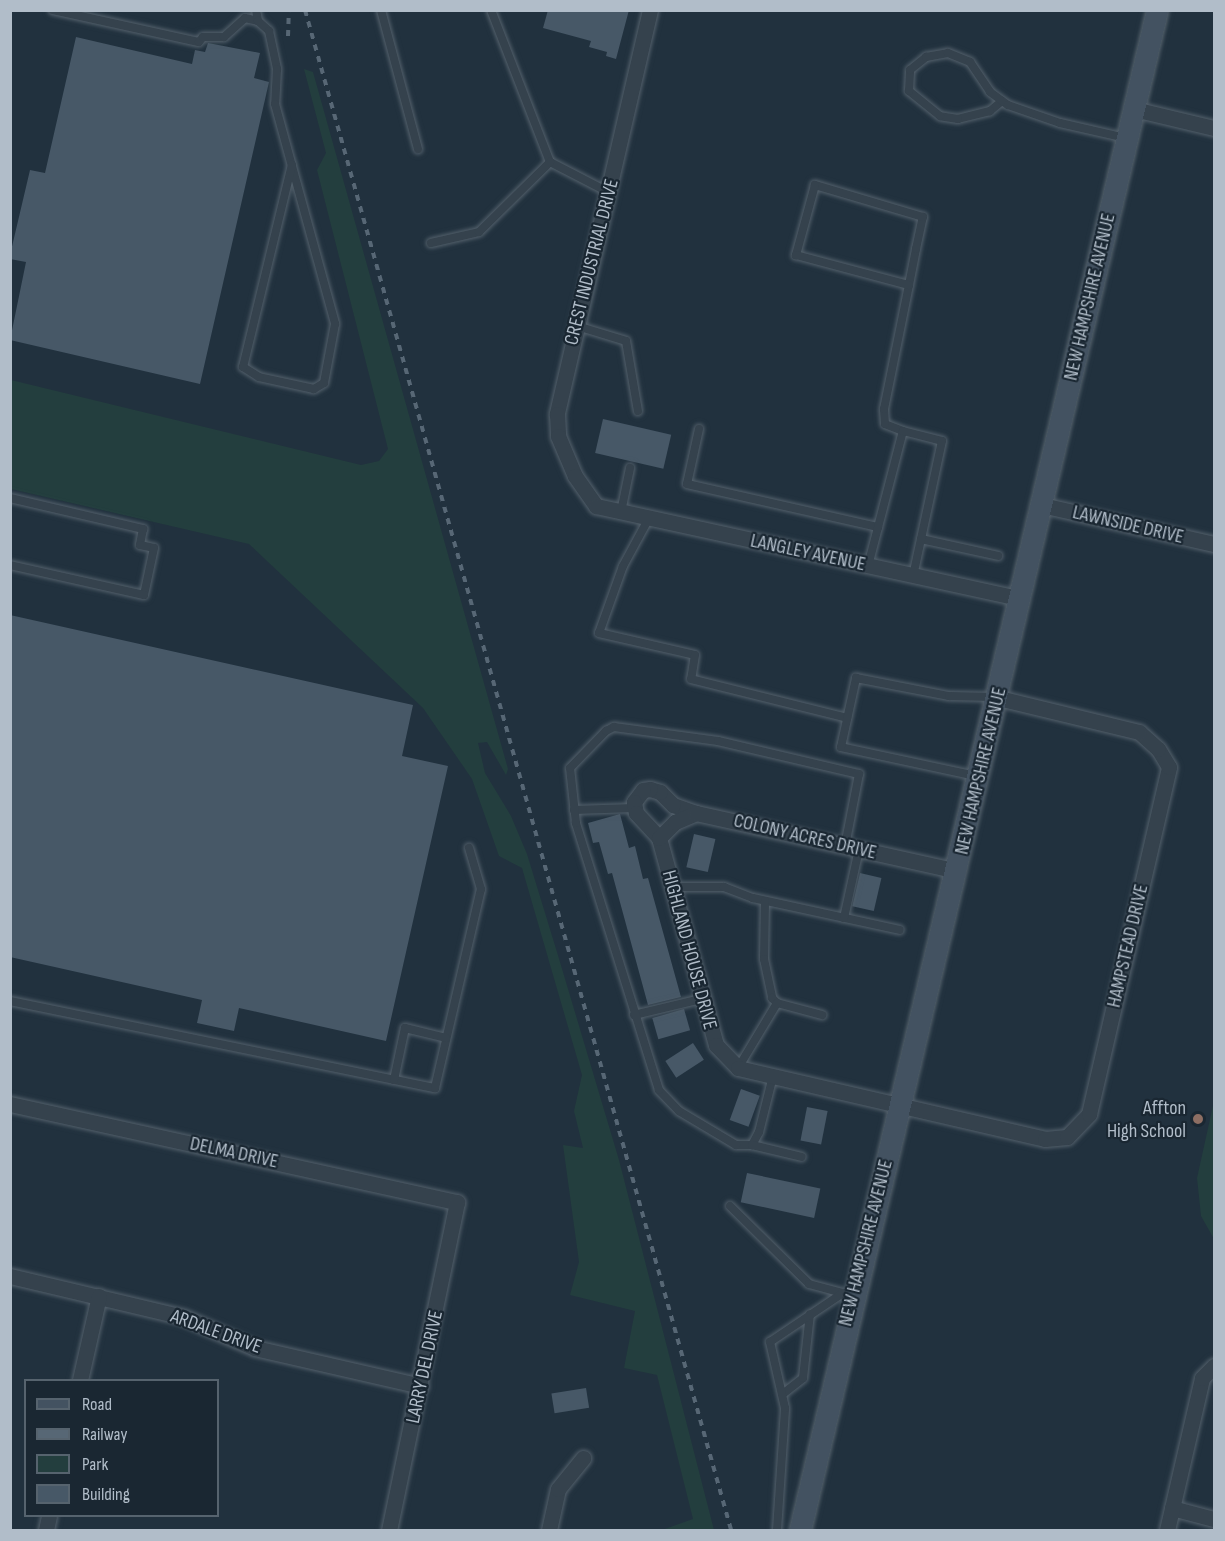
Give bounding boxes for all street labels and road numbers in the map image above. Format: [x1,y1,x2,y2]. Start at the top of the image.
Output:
street label: CREST INDUSTRIAL DRIVE [560,177,624,347]
street label: NEW HAMPSHIRE AVENUE [1059,211,1121,383]
street label: LAWNSIDE DRIVE [1070,501,1186,549]
street label: LANGLEY AVENUE [748,529,868,577]
street label: NEW HAMPSHIRE AVENUE [950,685,1012,857]
street label: COLONY ACRES DRIVE [731,809,879,865]
street label: HIGHLAND HOUSE DRIVE [656,868,722,1032]
street label: HAMPSTEAD DRIVE [1102,882,1154,1010]
street label: DELMA DRIVE [188,1132,280,1174]
street label: NEW HAMPSHIRE AVENUE [834,1157,898,1329]
street label: ARDALE DRIVE [167,1304,265,1360]
street label: LARRY DEL DRIVE [401,1308,449,1426]

